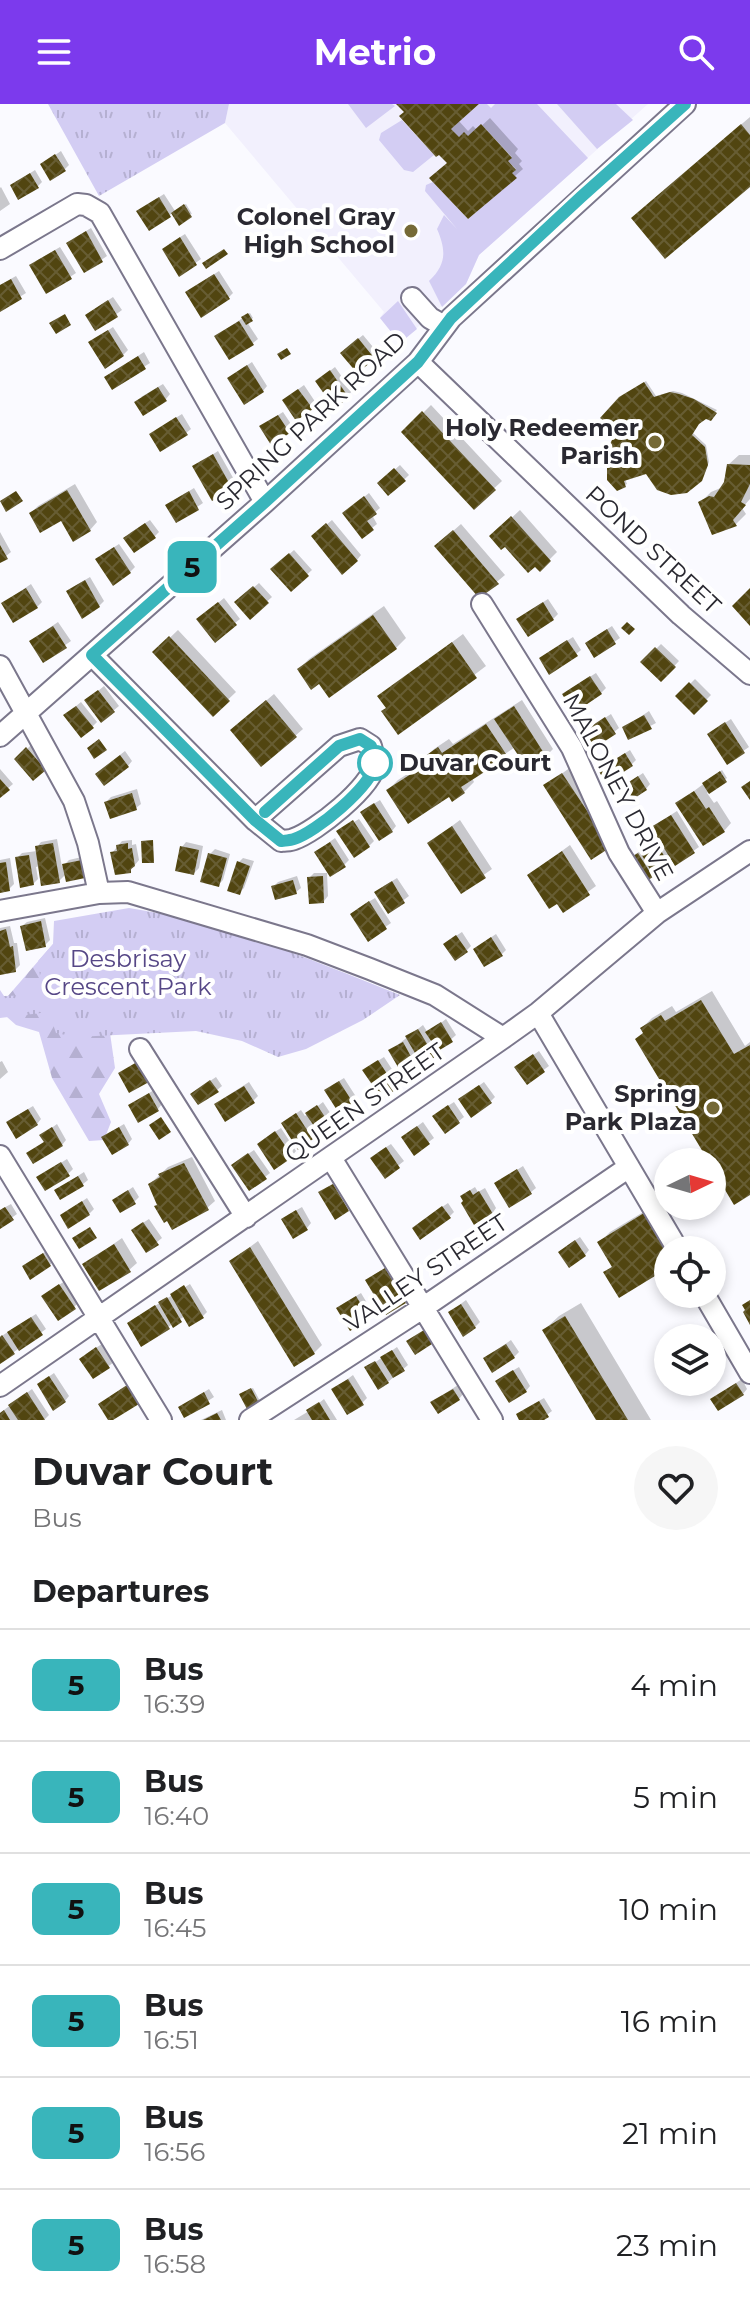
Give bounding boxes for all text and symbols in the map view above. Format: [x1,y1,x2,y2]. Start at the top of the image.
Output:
icon: menu [32,30,76,74]
text: Metrio [314,30,436,74]
icon: search [674,30,718,74]
place label: Colonel Gray High School [237,202,396,259]
marker: Colonel Gray High School [402,222,420,240]
street label: SPRING PARK ROAD [210,325,412,516]
place label: Holy Redeemer Parish [445,413,639,470]
marker: Holy Redeemer Parish [646,433,664,451]
street label: POND STREET [580,480,727,620]
line badge: 5 [166,541,218,593]
text: 5 [184,550,200,584]
street label: MALONEY DRIVE [557,688,680,885]
marker: Duvar Court [358,746,392,780]
place label: Duvar Court [399,748,552,777]
park label: Desbrisay Crescent Park [44,944,212,1001]
street label: QUEEN STREET [279,1036,450,1169]
place label: Spring Park Plaza [565,1079,697,1136]
marker: Spring Park Plaza [704,1099,722,1117]
north arrow [654,1148,726,1220]
map controls [654,1148,726,1396]
street label: VALLEY STREET [339,1207,513,1338]
button: locate [654,1236,726,1308]
button: layers [654,1324,726,1396]
button: heart [634,1446,718,1530]
text: Duvar Court [32,1448,273,1495]
text: Bus [32,1502,82,1534]
text: Departures [32,1573,209,1610]
text: Bus [144,1651,204,1688]
text: 4 min [630,1667,718,1704]
text: 5 [68,1668,84,1702]
text: 16:39 [144,1688,205,1720]
text: Bus [144,1763,204,1800]
text: 5 min [633,1779,718,1816]
text: 5 [68,1780,84,1814]
text: 16:40 [144,1800,209,1832]
text: Bus [144,1875,204,1912]
text: 10 min [619,1891,718,1928]
text: 5 [68,1892,84,1926]
text: 16:45 [144,1912,207,1944]
text: Bus [144,1987,204,2024]
text: 16 min [621,2003,718,2040]
text: 5 [68,2004,84,2038]
text: 16:51 [144,2024,199,2056]
text: Bus [144,2099,204,2136]
text: 21 min [622,2115,718,2152]
text: 5 [68,2116,84,2150]
text: 16:56 [144,2136,205,2168]
text: Bus [144,2211,204,2248]
text: 23 min [616,2227,718,2264]
text: 5 [68,2228,84,2262]
text: 16:58 [144,2248,206,2280]

